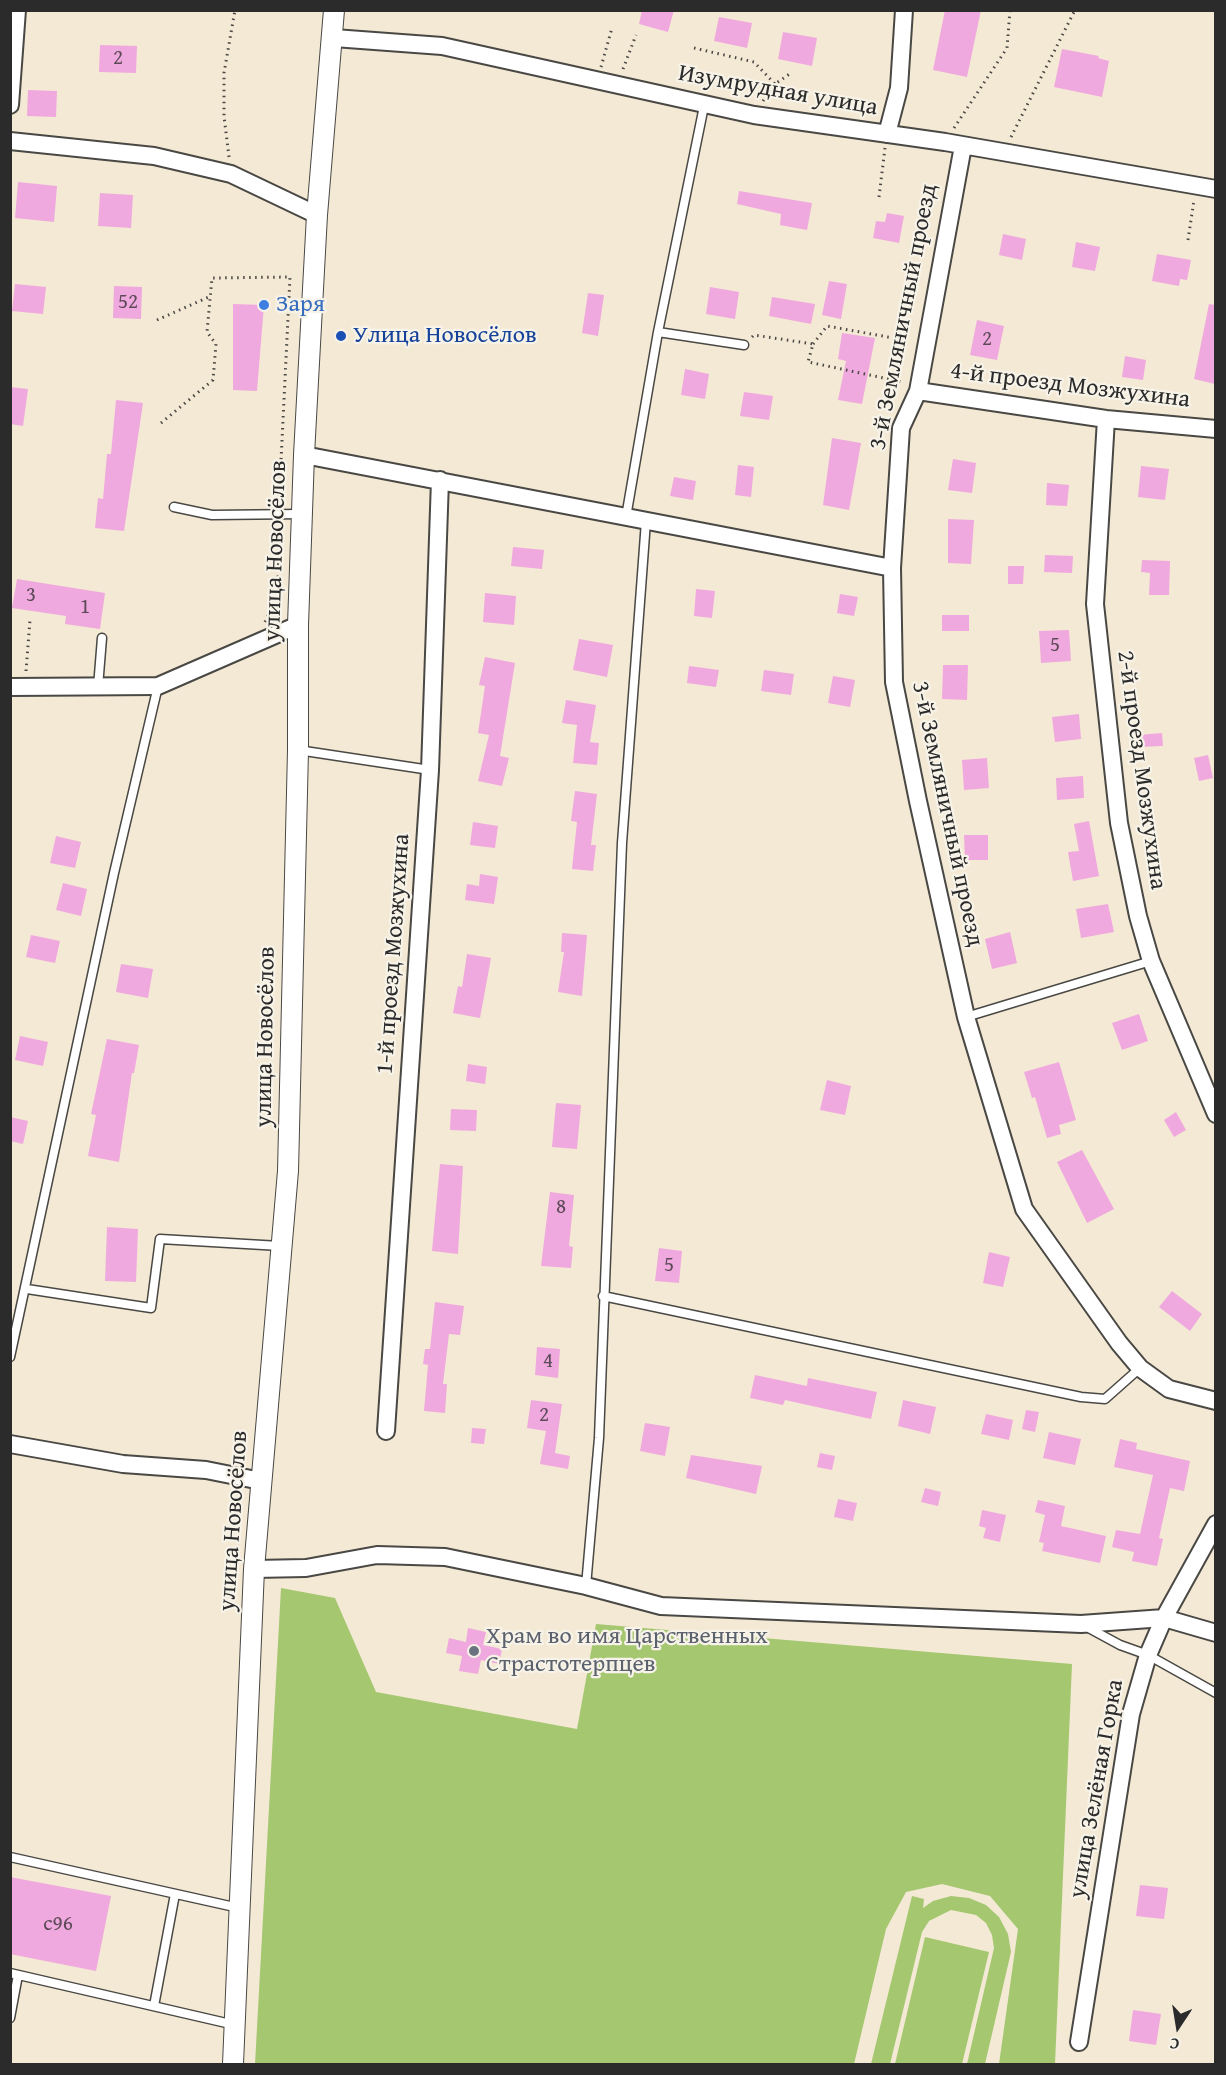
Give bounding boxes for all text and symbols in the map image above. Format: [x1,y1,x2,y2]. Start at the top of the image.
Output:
house number: 2 [113,46,123,72]
street label: Изумрудная улица [676,59,880,123]
street label: 3-й Земляничный проезд [864,182,944,452]
house number: 52 [118,290,138,316]
place label: Заря [276,291,325,319]
marker: Заря [257,298,271,312]
place label: Улица Новосёлов [353,322,537,350]
house number: 2 [982,327,992,353]
marker: Улица Новосёлов [334,329,348,343]
street label: 4-й проезд Мозжухина [949,357,1191,415]
street label: улица Новосёлов [258,460,294,642]
house number: 3 [26,583,36,609]
house number: 1 [80,595,90,621]
house number: 5 [1050,633,1060,659]
street label: 2-й проезд Мозжухина [1110,649,1172,891]
street label: 3-й Земляничный проезд [905,679,989,949]
street label: 1-й проезд Мозжухина [371,833,417,1075]
street label: улица Новосёлов [250,946,282,1128]
house number: 8 [556,1195,566,1221]
house number: 5 [664,1253,674,1279]
house number: 4 [543,1349,553,1375]
house number: 2 [539,1403,549,1429]
street label: улица Новосёлов [213,1430,255,1612]
place label: Храм во имя Царственных Страстотерпцев [486,1623,768,1679]
marker: Храм во имя Царственных Страстотерпцев [467,1644,481,1658]
street label: улица Зелёная Горка [1064,1677,1130,1901]
house number: с96 [43,1912,73,1938]
north arrow [1148,1997,1208,2057]
text: С [1167,2032,1181,2057]

